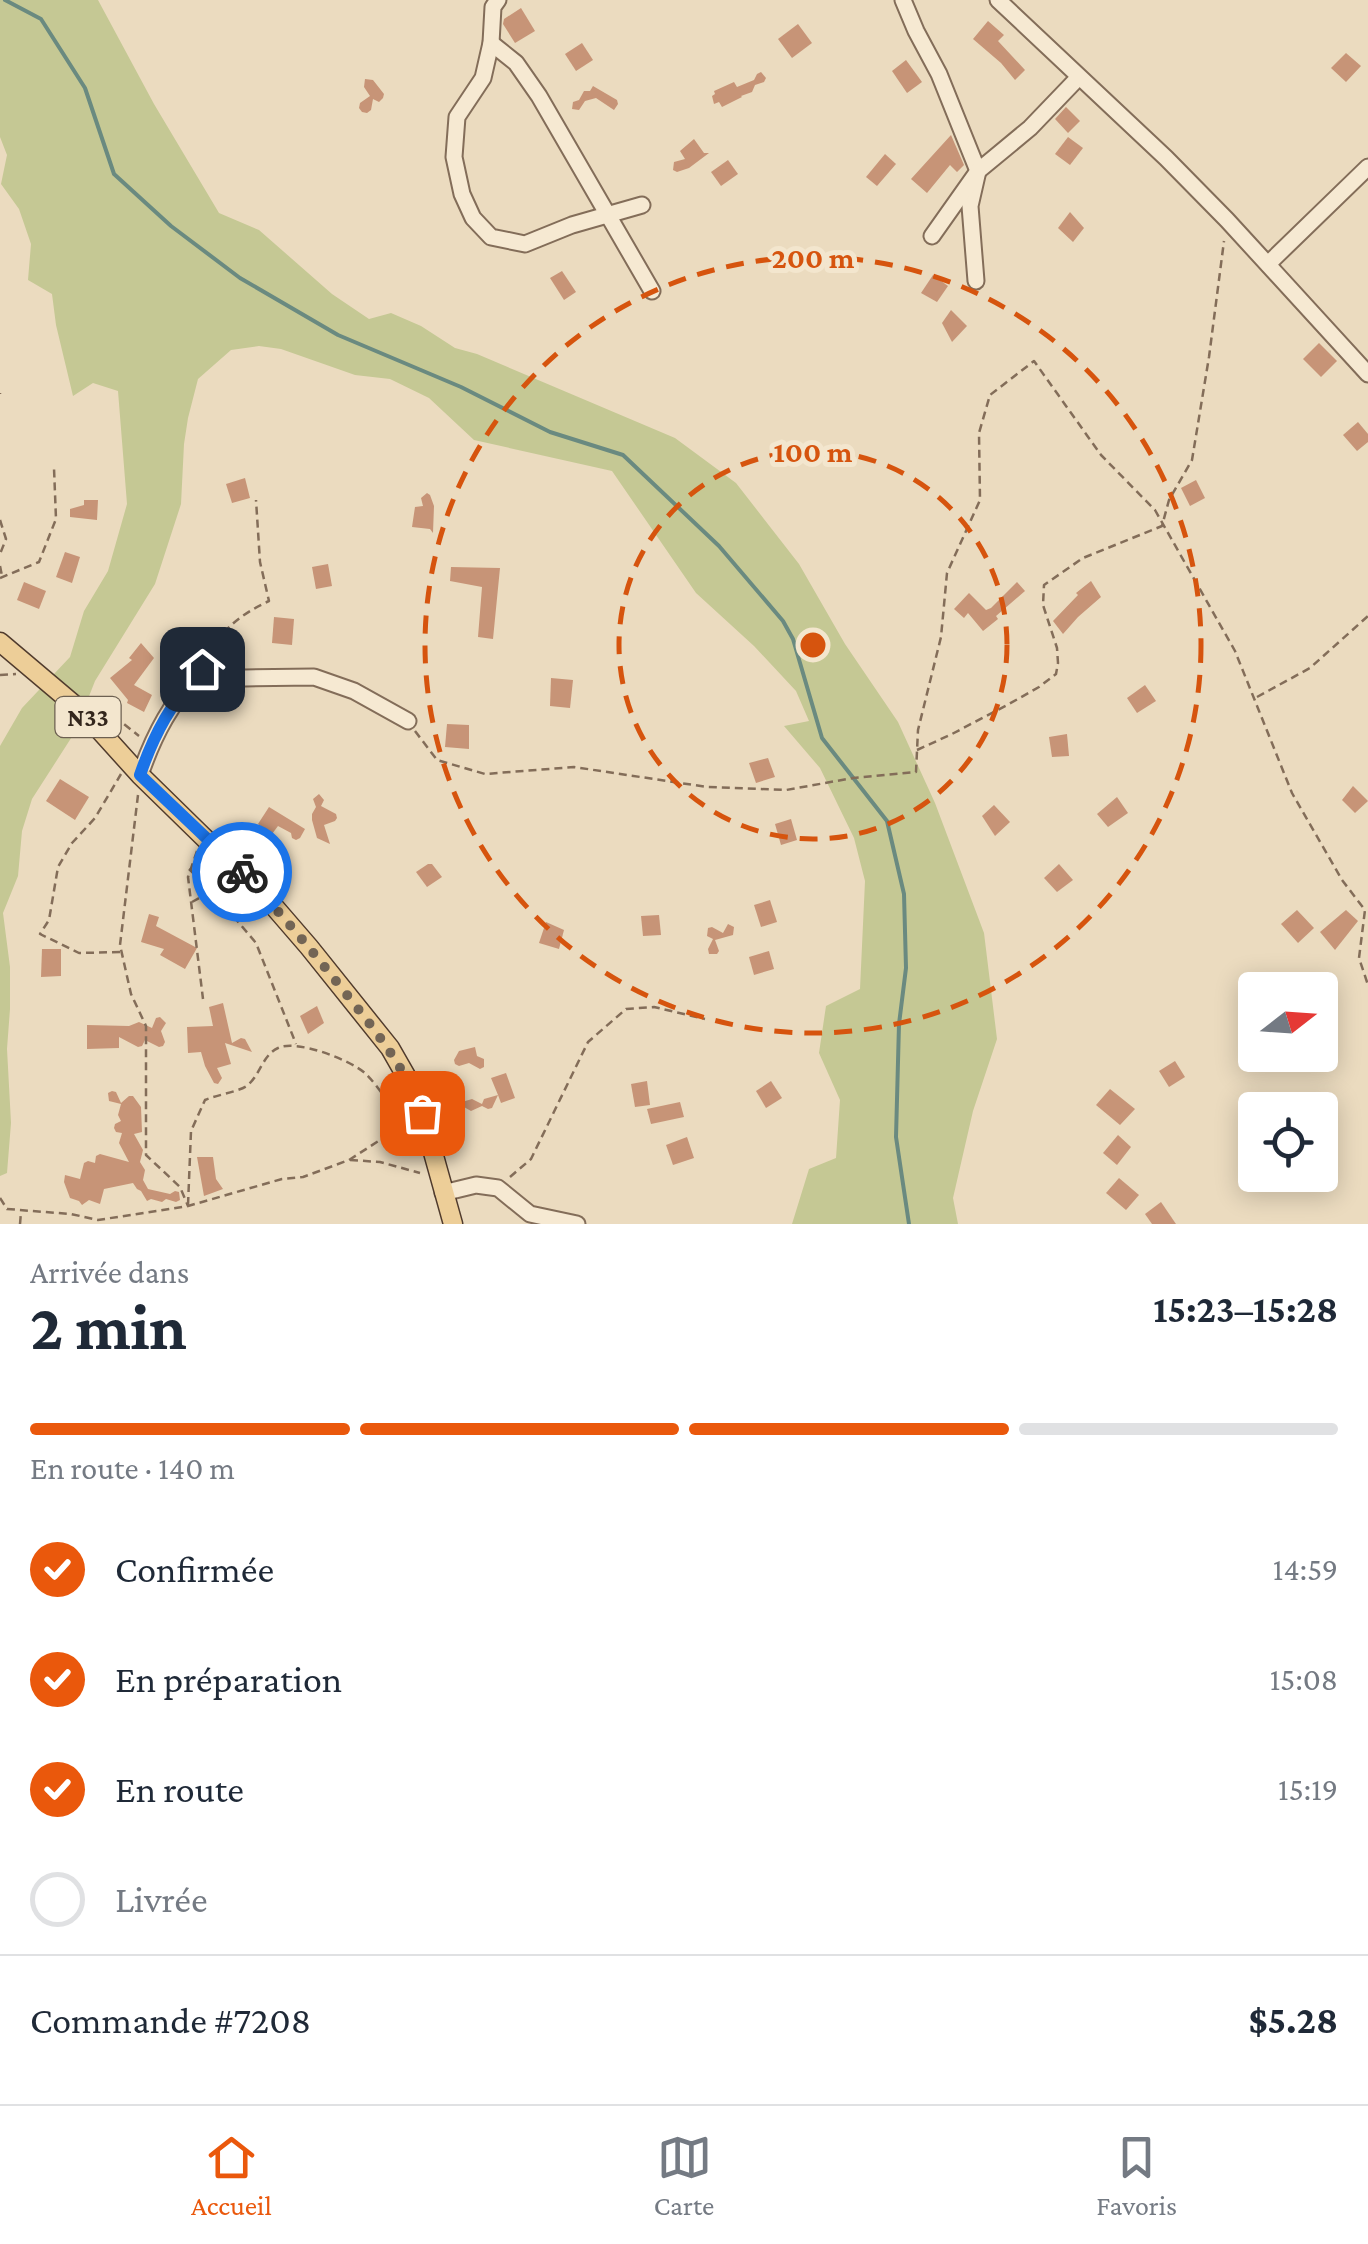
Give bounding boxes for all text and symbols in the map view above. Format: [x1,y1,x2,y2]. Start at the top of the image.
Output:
text: 200 m [772,241,855,274]
text: 100 m [774,435,853,468]
pin [160,627,245,712]
centre of rings [795,627,831,663]
icon: home [175,642,230,697]
road number: N33 [56,697,120,737]
courier [192,822,292,922]
icon: bike [215,845,270,900]
north arrow [1238,972,1338,1072]
map controls [1238,972,1338,1192]
pin [380,1071,465,1156]
icon: bag [395,1086,450,1141]
button: locate [1238,1092,1338,1192]
text: Arrivée dans [30,1254,189,1290]
text: 15:23–15:28 [1153,1288,1338,1330]
text: 2 min [30,1291,187,1363]
text: En route · 140 m [30,1450,235,1486]
icon: check [30,1542,85,1597]
text: Confirmée [115,1548,274,1590]
text: 14:59 [1273,1551,1338,1587]
icon: check [30,1652,85,1707]
text: En préparation [115,1658,342,1700]
text: 15:08 [1270,1661,1338,1697]
icon: check [30,1762,85,1817]
text: En route [115,1768,244,1810]
text: 15:19 [1278,1771,1338,1807]
text: Livrée [115,1878,208,1920]
text: Commande #7208 [30,1999,311,2041]
text: $5.28 [1249,1999,1338,2041]
tab: Accueil [191,2130,272,2221]
tab: Carte [654,2130,714,2221]
tab: Favoris [1096,2130,1177,2221]

